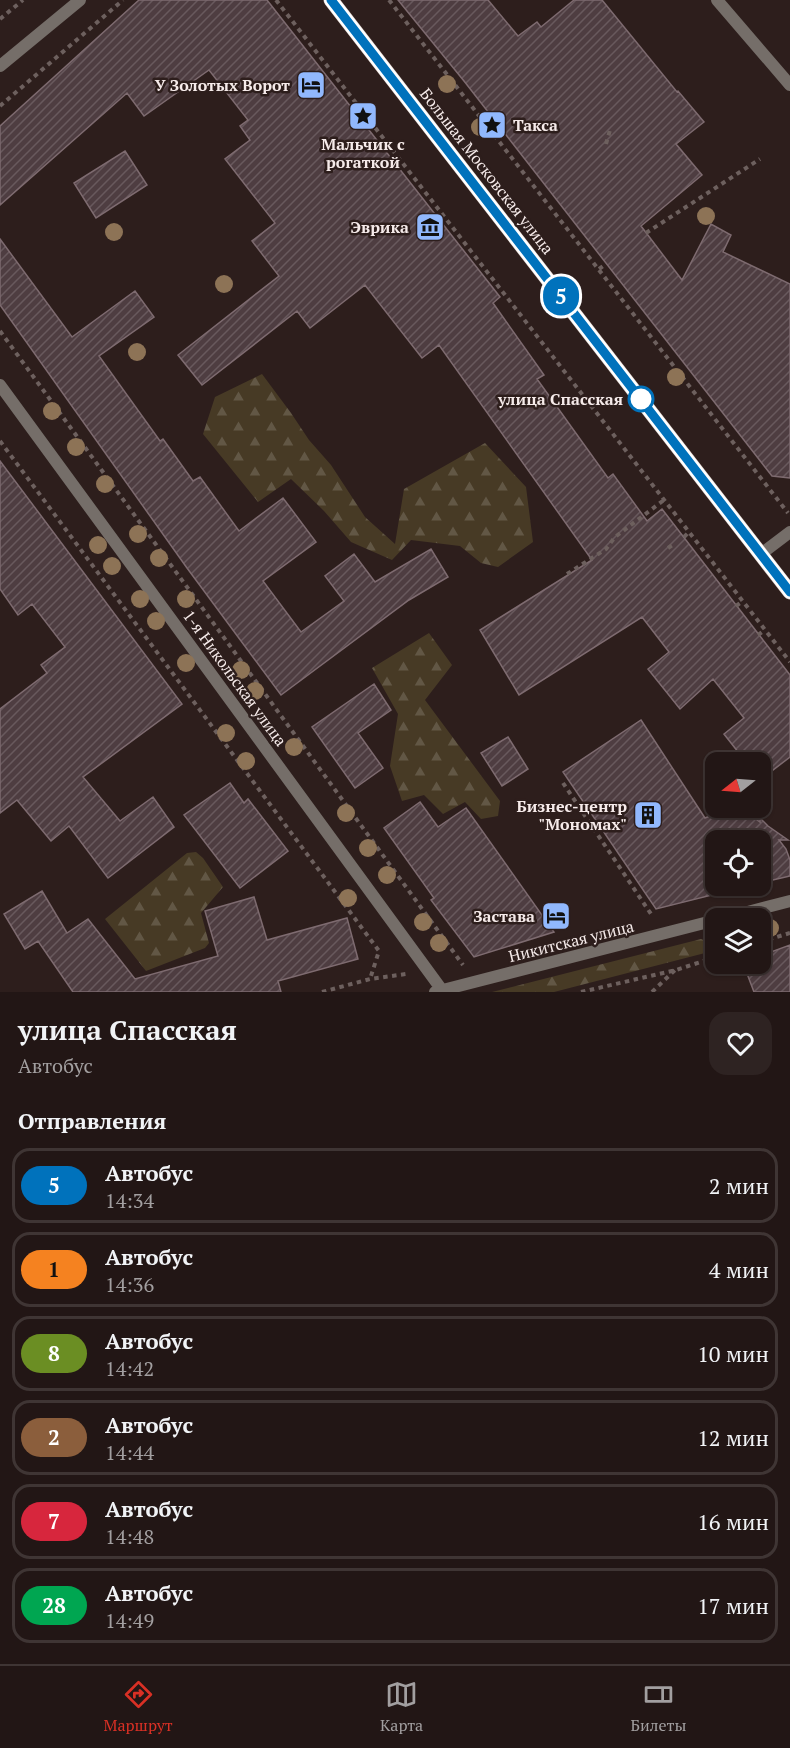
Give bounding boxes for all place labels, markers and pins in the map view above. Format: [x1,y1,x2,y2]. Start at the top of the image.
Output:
hotel icon: У Золотых Ворот [295,69,327,101]
place label: У Золотых Ворот [155,74,290,96]
place icon: Мальчик с рогаткой [347,100,379,132]
place icon: Такса [476,109,508,141]
place label: Такса [513,114,558,136]
place label: Мальчик с рогаткой [321,133,405,173]
museum icon: Эврика [414,211,446,243]
place label: Эврика [351,216,409,238]
marker: улица Спасская [628,386,654,412]
place label: улица Спасская [497,388,623,410]
place label: Бизнес-центр "Мономах" [516,795,627,835]
building icon: Бизнес-центр "Мономах" [632,799,664,831]
hotel icon: Застава [540,900,572,932]
place label: Застава [473,905,535,927]

